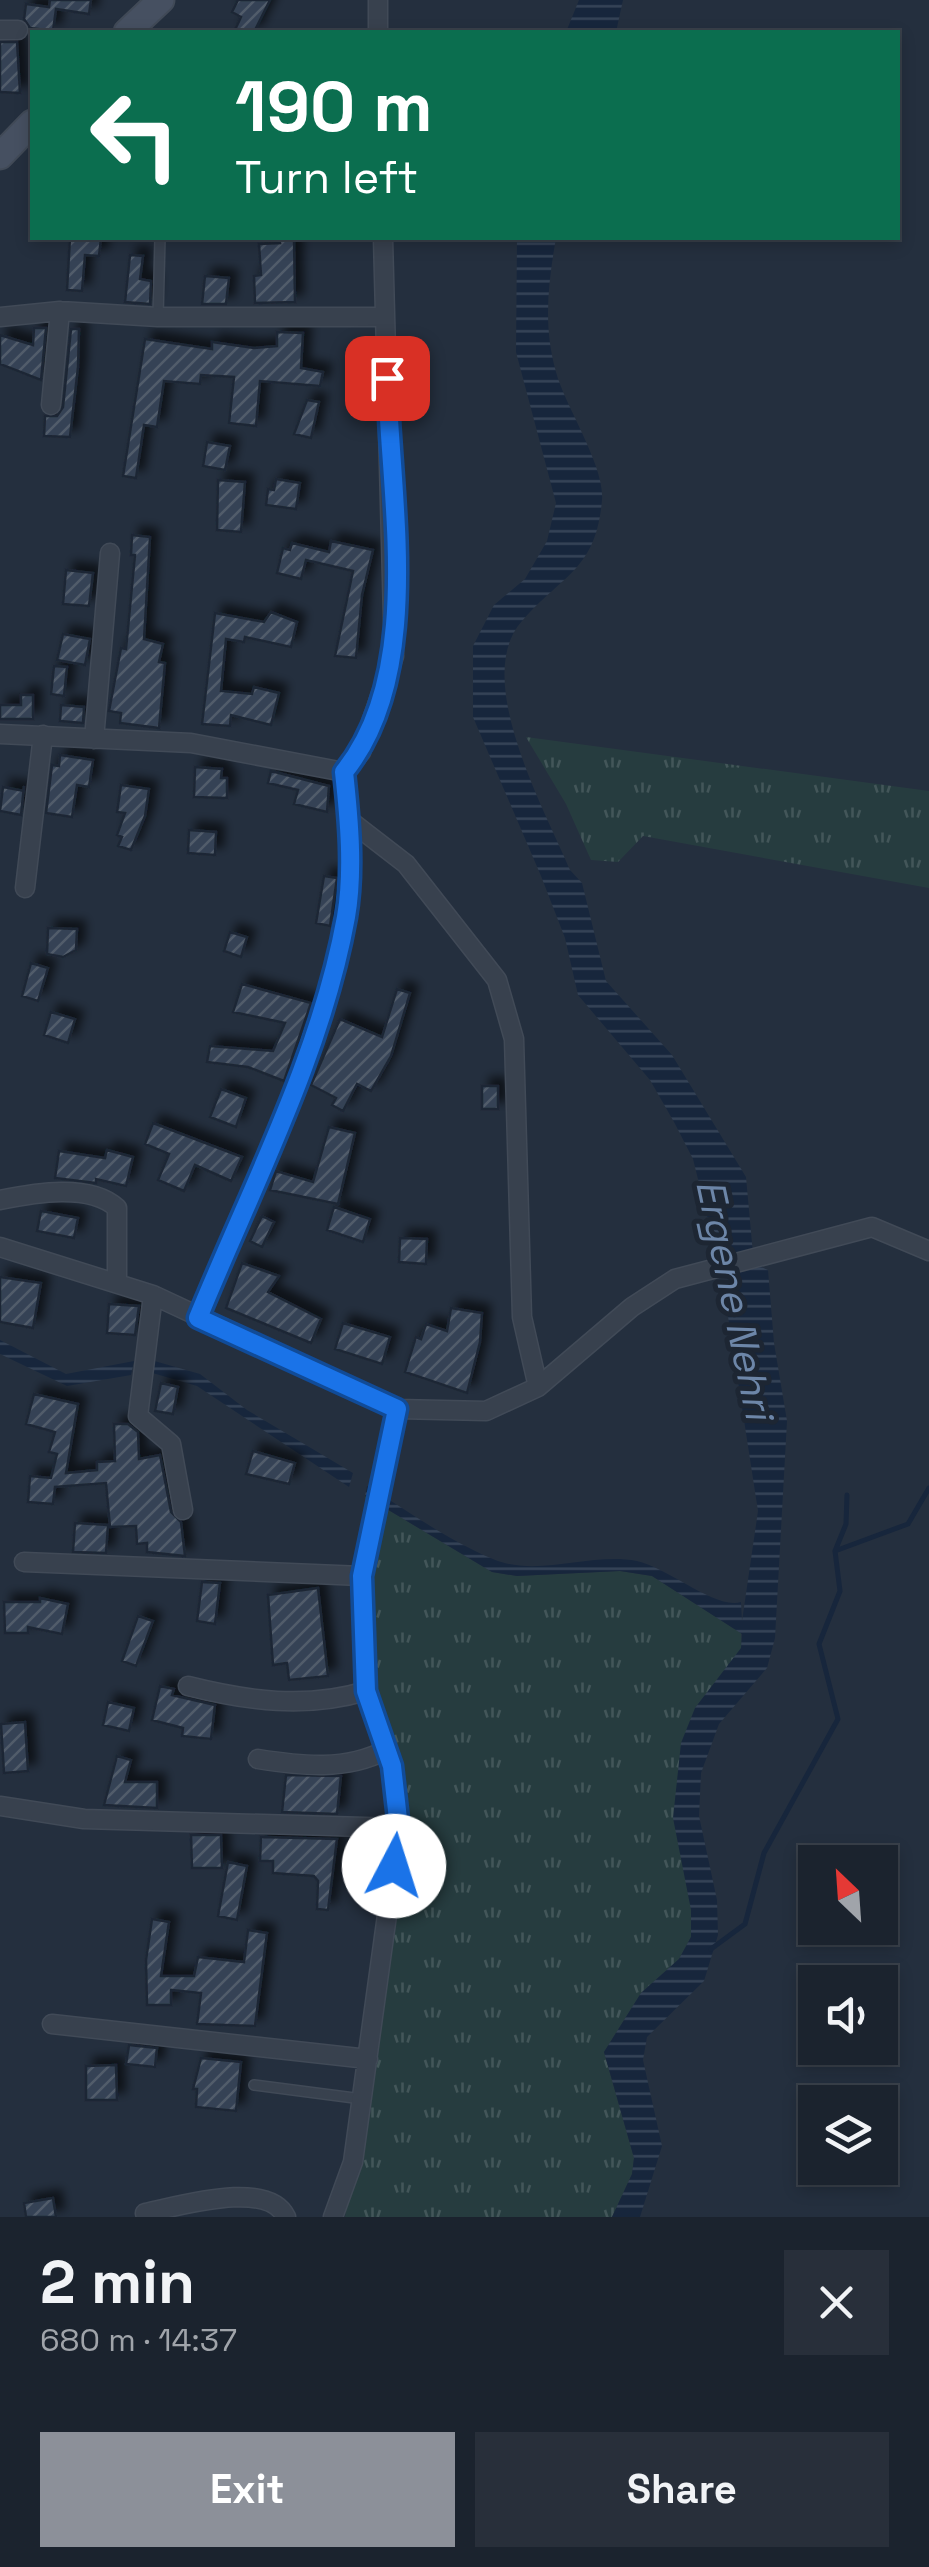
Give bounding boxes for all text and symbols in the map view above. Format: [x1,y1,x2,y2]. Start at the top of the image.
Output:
text: 190 m [235,62,433,151]
icon: left [70,70,200,200]
text: Turn left [235,149,418,206]
pin [345,336,430,421]
icon: arrive [360,351,415,406]
water label: Ergene Nehri [684,1174,786,1428]
position arrow [342,1814,446,1918]
north arrow [798,1845,898,1945]
map controls [798,1845,898,2185]
button: sound [798,1965,898,2065]
button: layers [798,2085,898,2185]
text: 2 min [40,2244,195,2321]
button: close [784,2250,889,2355]
text: 680 m · 14:37 [40,2320,237,2360]
button: Exit [40,2432,455,2547]
button: Share [475,2432,889,2547]

